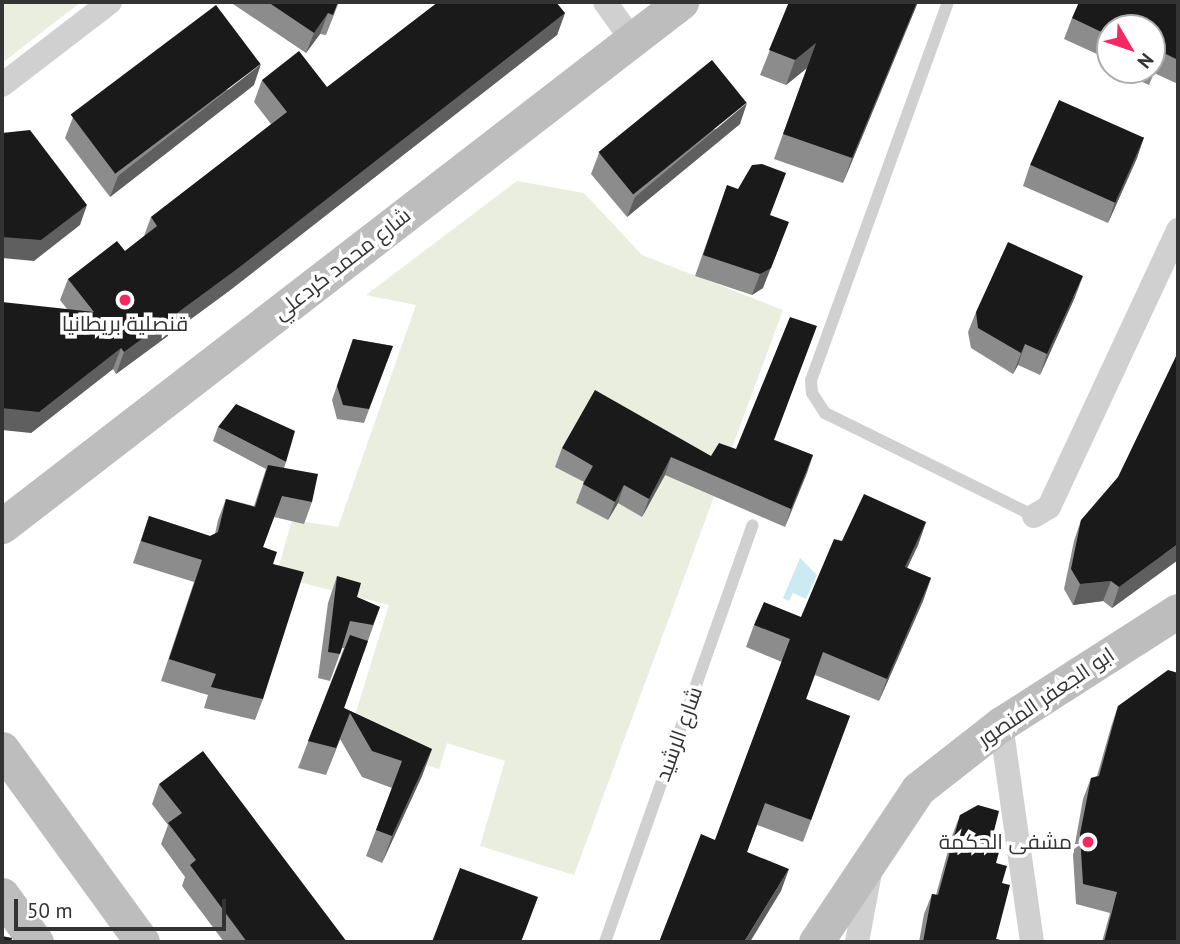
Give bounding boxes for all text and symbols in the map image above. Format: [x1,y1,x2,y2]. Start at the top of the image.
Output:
north arrow [1096,14,1166,84]
text: N [1133,49,1159,73]
street label: شارع محمد كردعلي [268,202,416,326]
marker: قنصلية بريطانيا [117,292,133,308]
place label: قنصلية بريطانيا [62,311,188,337]
street label: ابو الجعفر المنصور [973,642,1119,752]
street label: شارع الرشيد [650,683,708,785]
place label: مشفى الحكمة [939,829,1072,855]
marker: مشفى الحكمة [1078,832,1098,852]
scale bar [18,884,229,928]
text: 50 m [27,897,73,924]

